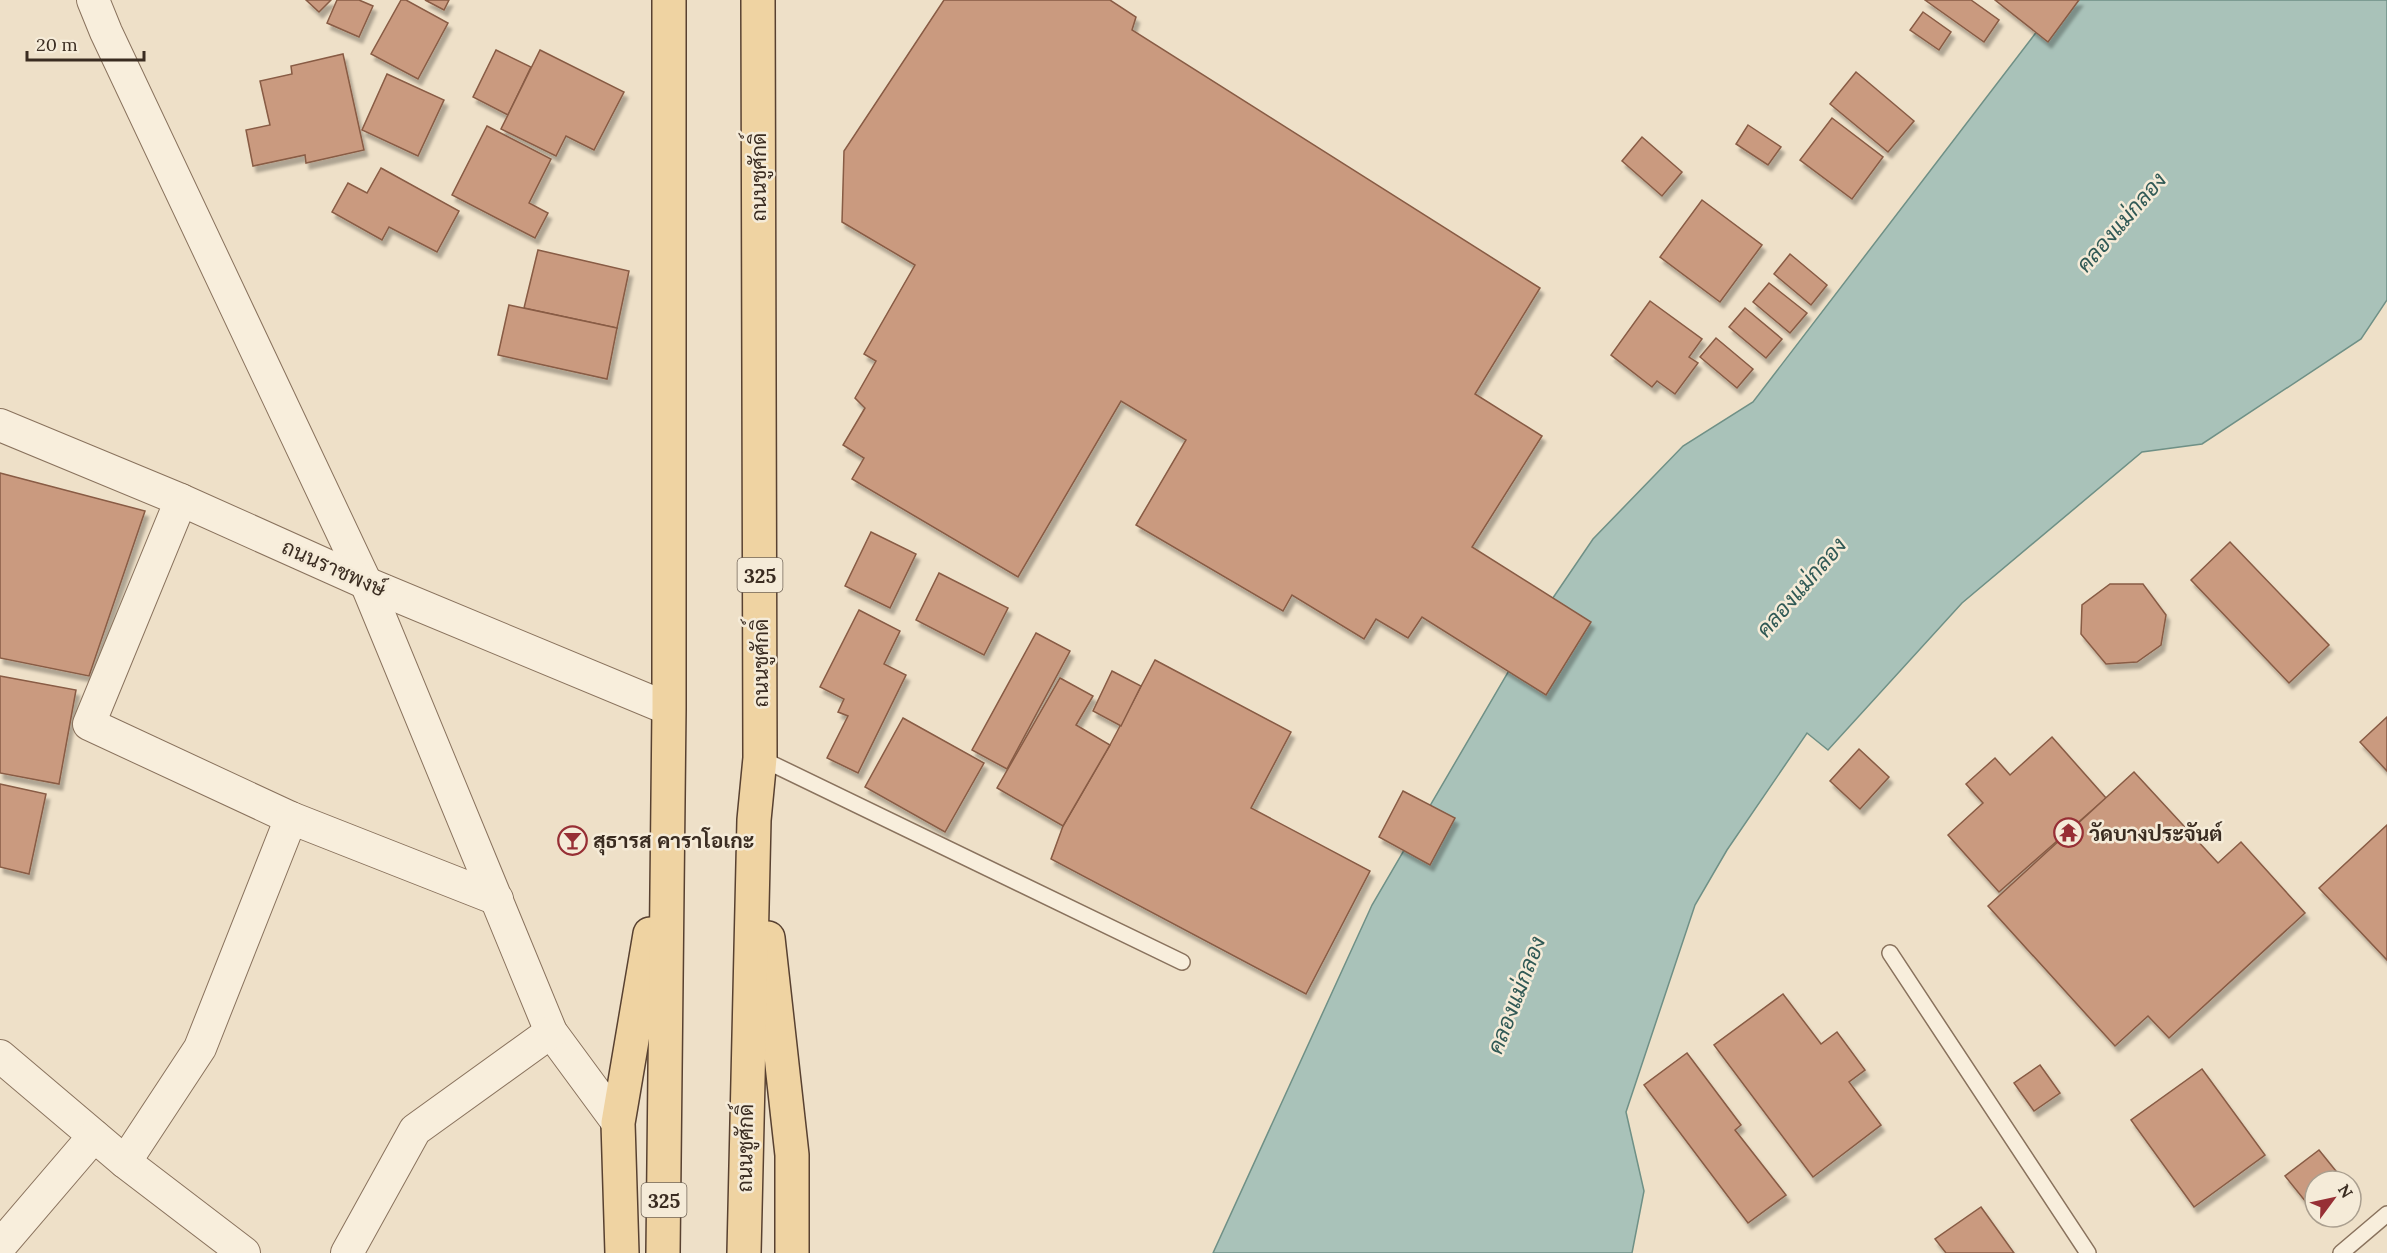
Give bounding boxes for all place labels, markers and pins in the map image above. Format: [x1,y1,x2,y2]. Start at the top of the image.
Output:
temple icon: วัดบางประจันต์ [2052,817,2084,849]
place label: วัดบางประจันต์ [2089,820,2223,847]
bar icon: สุธารส คาราโอเกะ [556,824,588,856]
place label: สุธารส คาราโอเกะ [593,827,754,856]

